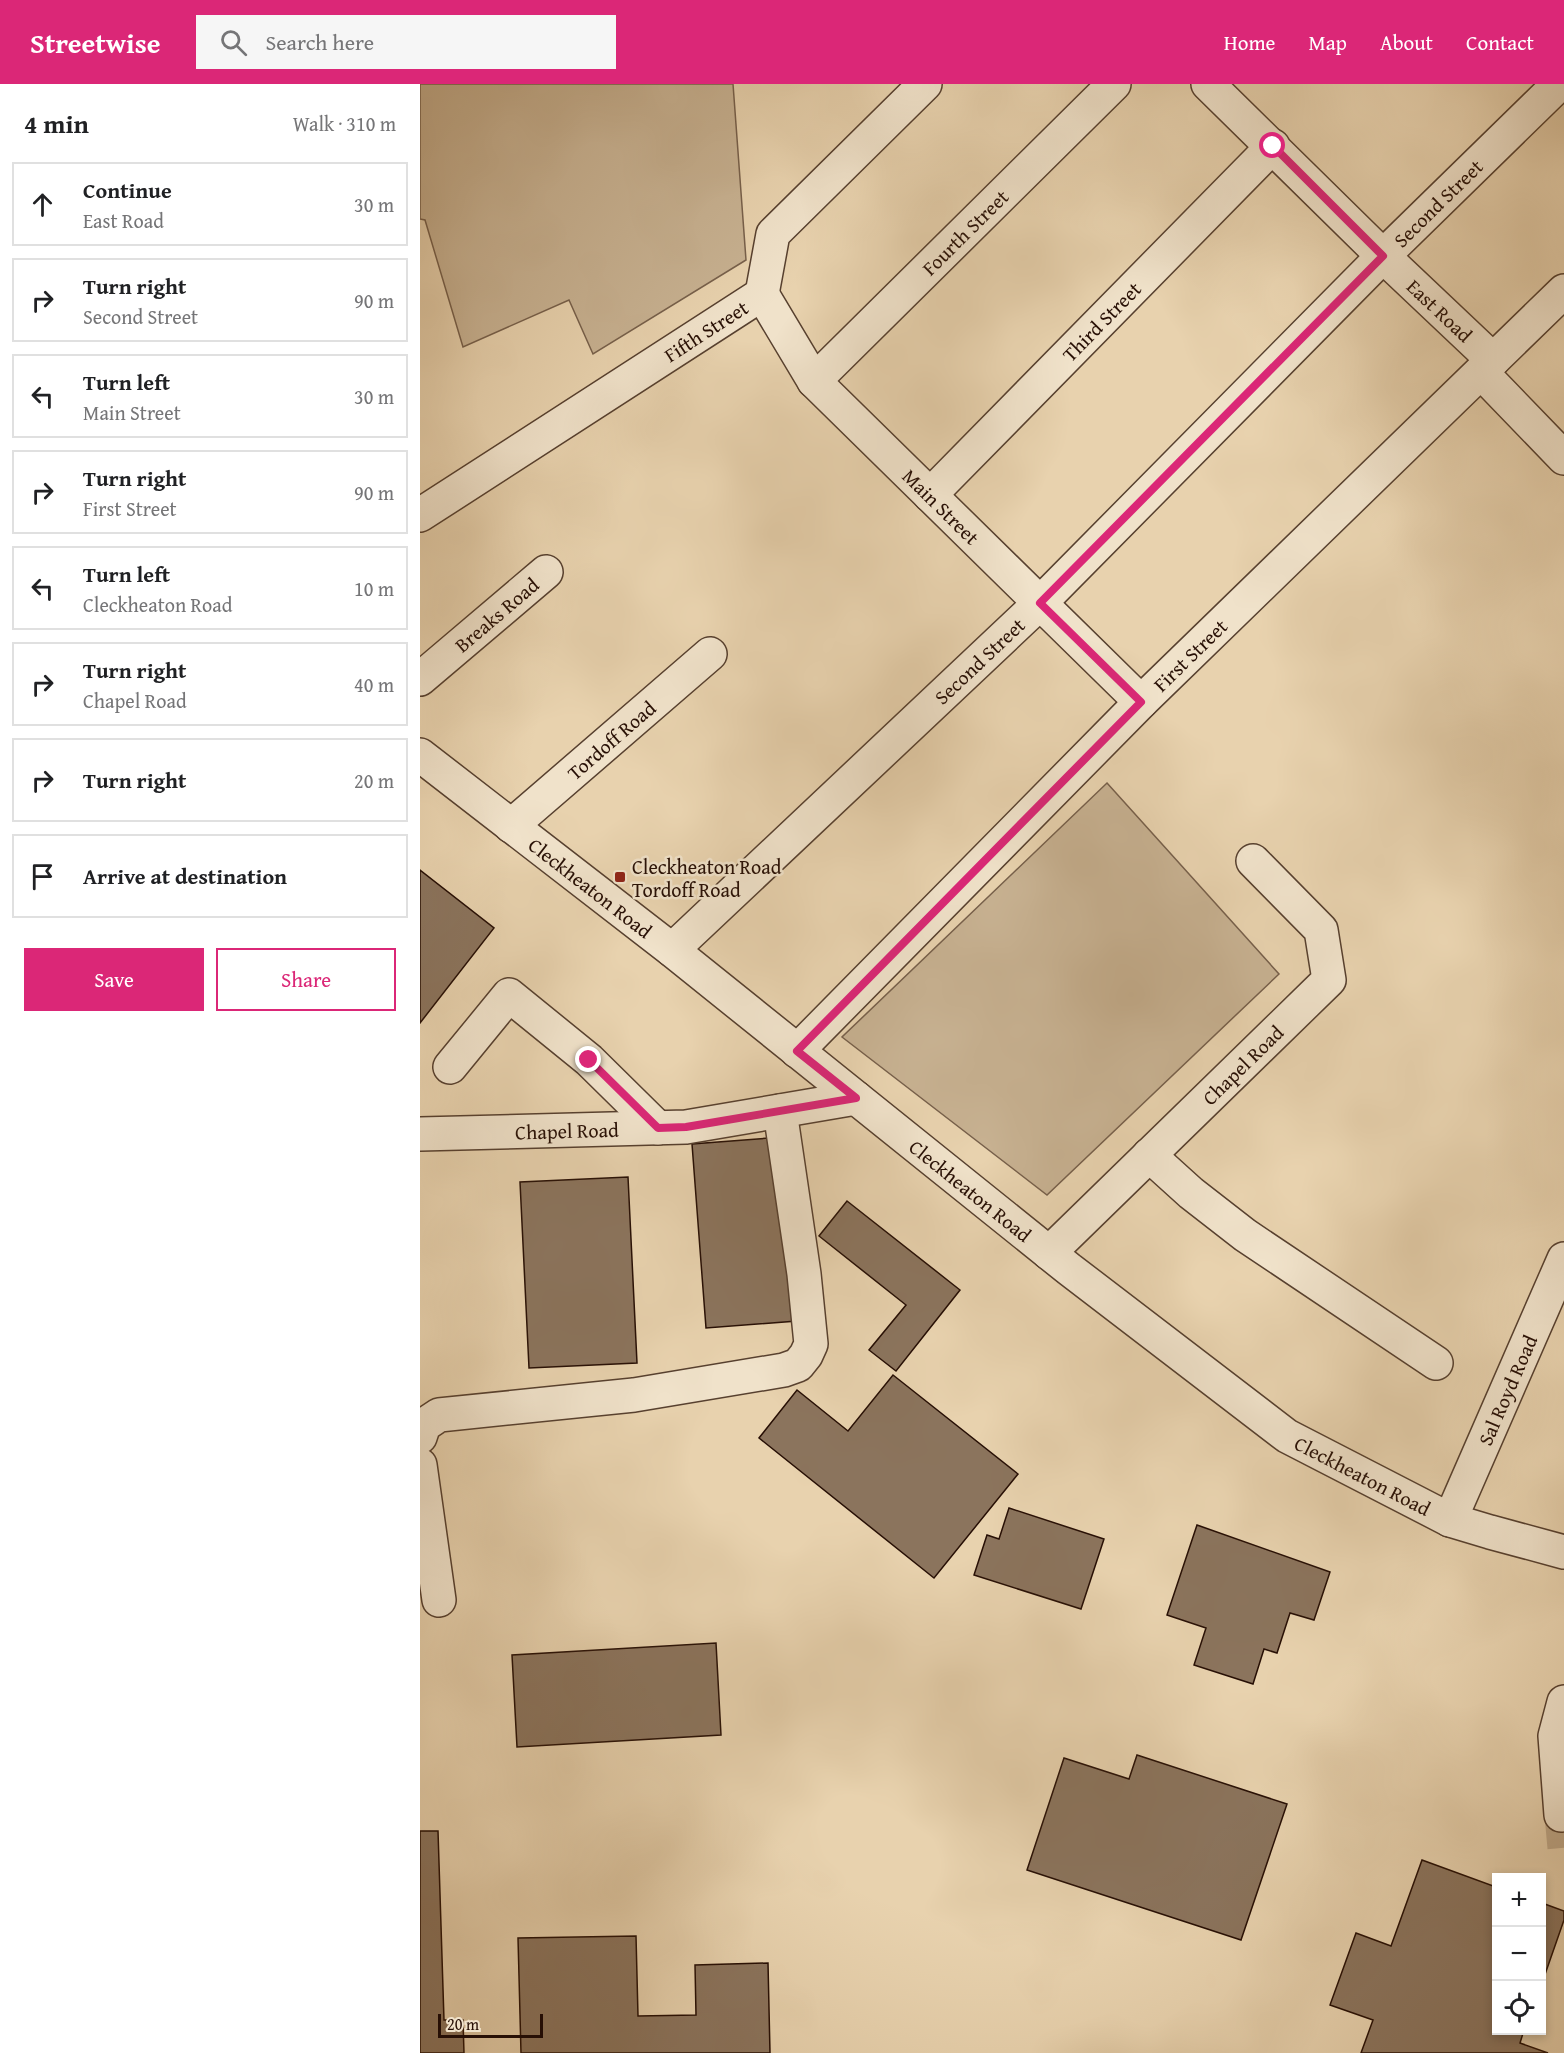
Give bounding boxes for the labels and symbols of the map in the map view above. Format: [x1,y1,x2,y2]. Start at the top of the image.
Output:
route start [1259,132,1285,158]
street label: Second Street [1386,152,1489,253]
street label: Fourth Street [915,182,1015,281]
street label: East Road [1401,272,1480,349]
street label: Third Street [1055,274,1147,367]
street label: Fifth Street [658,292,753,368]
street label: Main Street [896,462,987,551]
street label: Breaks Road [448,570,545,659]
street label: Second Street [927,610,1031,711]
street label: First Street [1146,612,1233,698]
street label: Tordoff Road [560,693,662,786]
street label: Cleckheaton Road [523,830,659,945]
place label: Cleckheaton Road Tordoff Road [632,852,782,904]
marker: Cleckheaton Road Tordoff Road [613,870,627,884]
street label: Chapel Road [1195,1018,1290,1111]
route end [575,1046,601,1072]
street label: Chapel Road [515,1114,619,1146]
street label: Cleckheaton Road [903,1132,1038,1248]
street label: Sal Royd Road [1470,1330,1544,1450]
street label: Cleckheaton Road [1290,1428,1436,1522]
scale bar [438,2011,543,2038]

